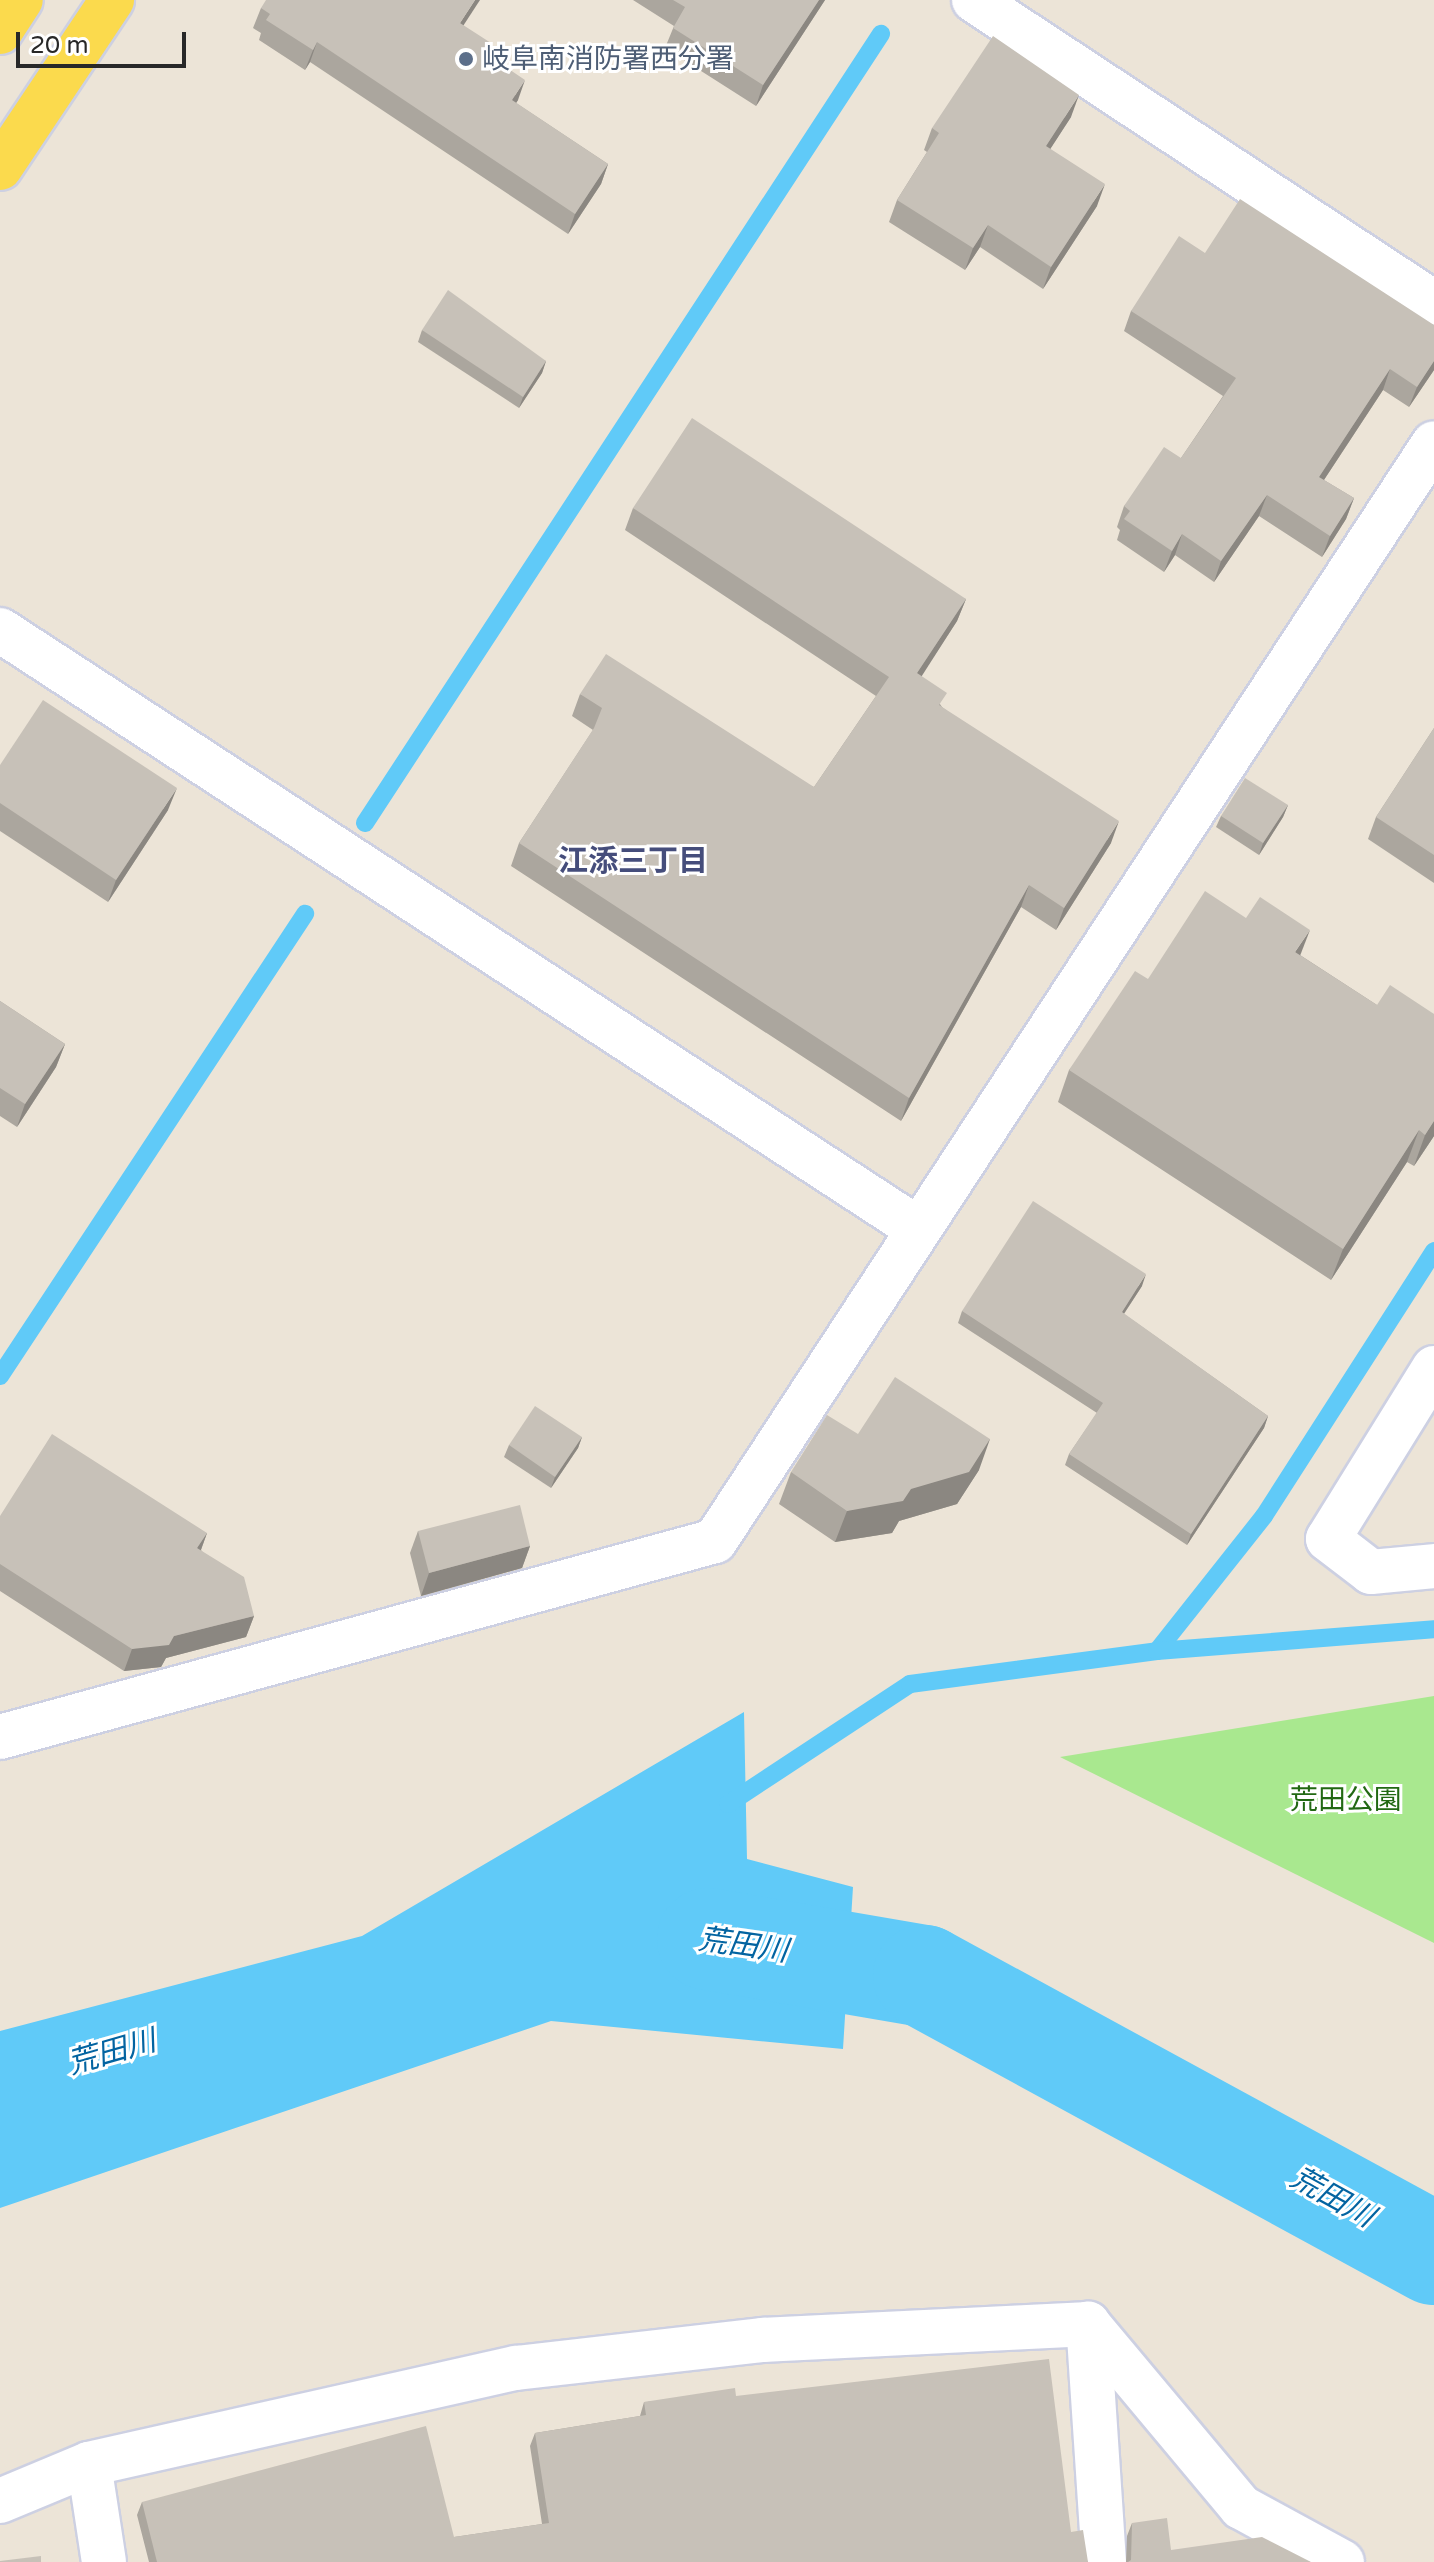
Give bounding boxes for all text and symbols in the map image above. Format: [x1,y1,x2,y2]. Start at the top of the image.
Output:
scale bar [20,16,190,66]
text: 20 m [30,31,88,60]
place label: 岐阜南消防署西分署 [482,42,734,76]
marker: 岐阜南消防署西分署 [457,50,475,68]
district label: 江添三丁目 [558,844,708,880]
park label: 荒田公園 [1290,1783,1402,1817]
water label: 荒田川 [696,1922,790,1970]
water label: 荒田川 [64,2023,160,2083]
water label: 荒田川 [1284,2160,1380,2236]

